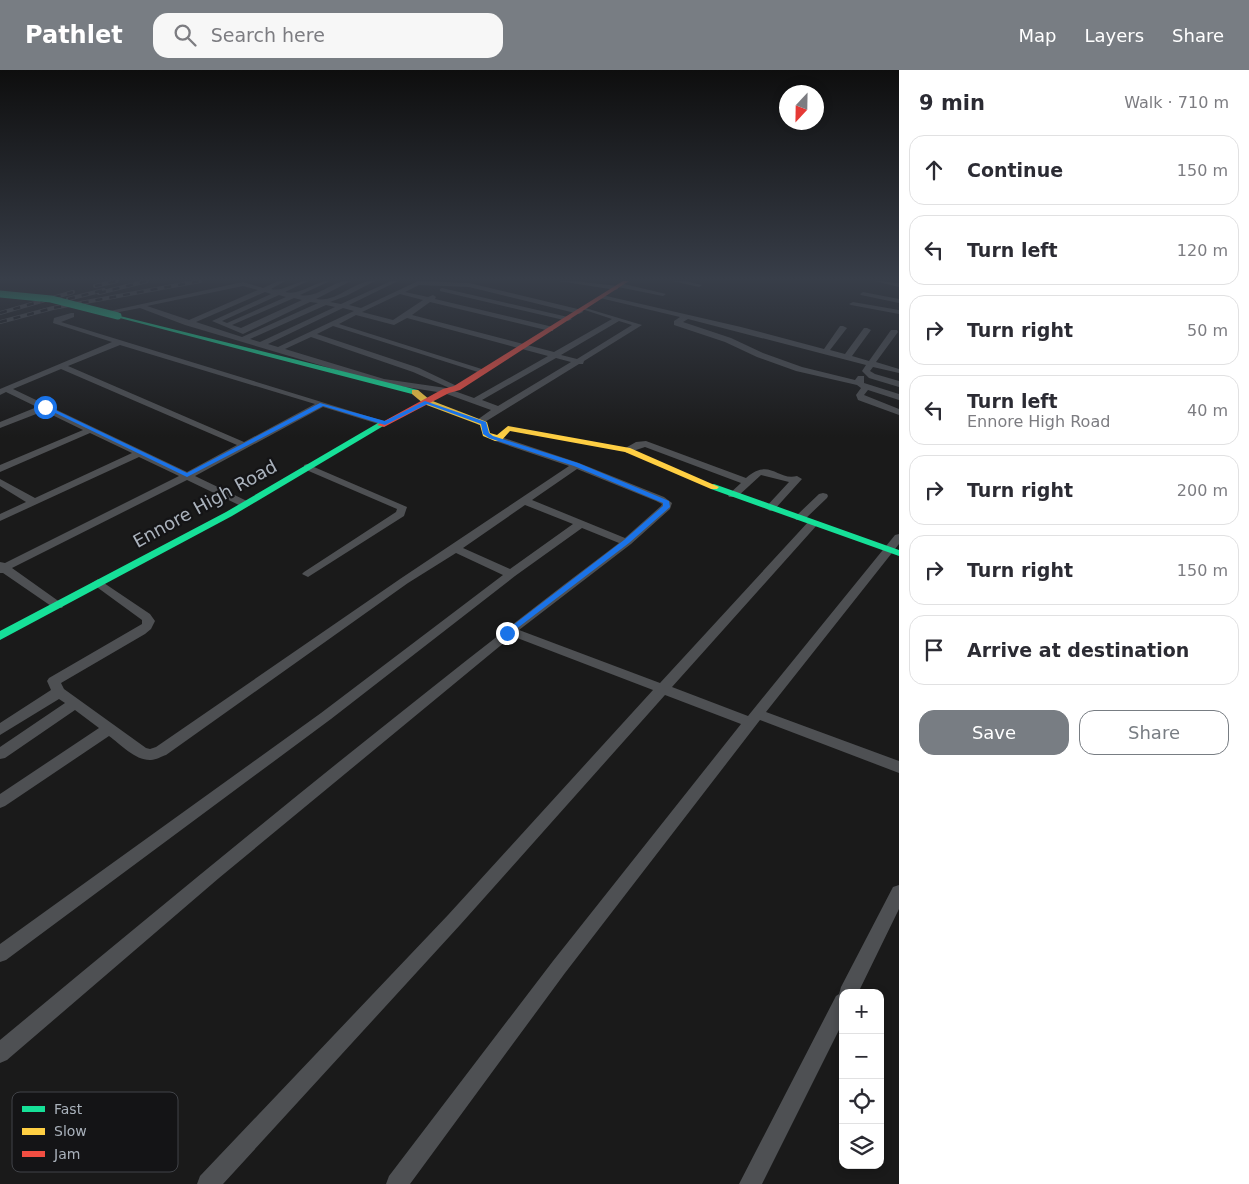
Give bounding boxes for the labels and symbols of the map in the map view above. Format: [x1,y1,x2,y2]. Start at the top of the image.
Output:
north arrow [779,85,824,130]
route start [34,396,57,419]
street label: Ennore High Road [129,455,280,552]
route end [496,622,519,645]
legend [12,1092,178,1172]
text: Fast [54,1101,83,1117]
text: Slow [54,1123,87,1139]
text: Jam [53,1146,80,1162]

